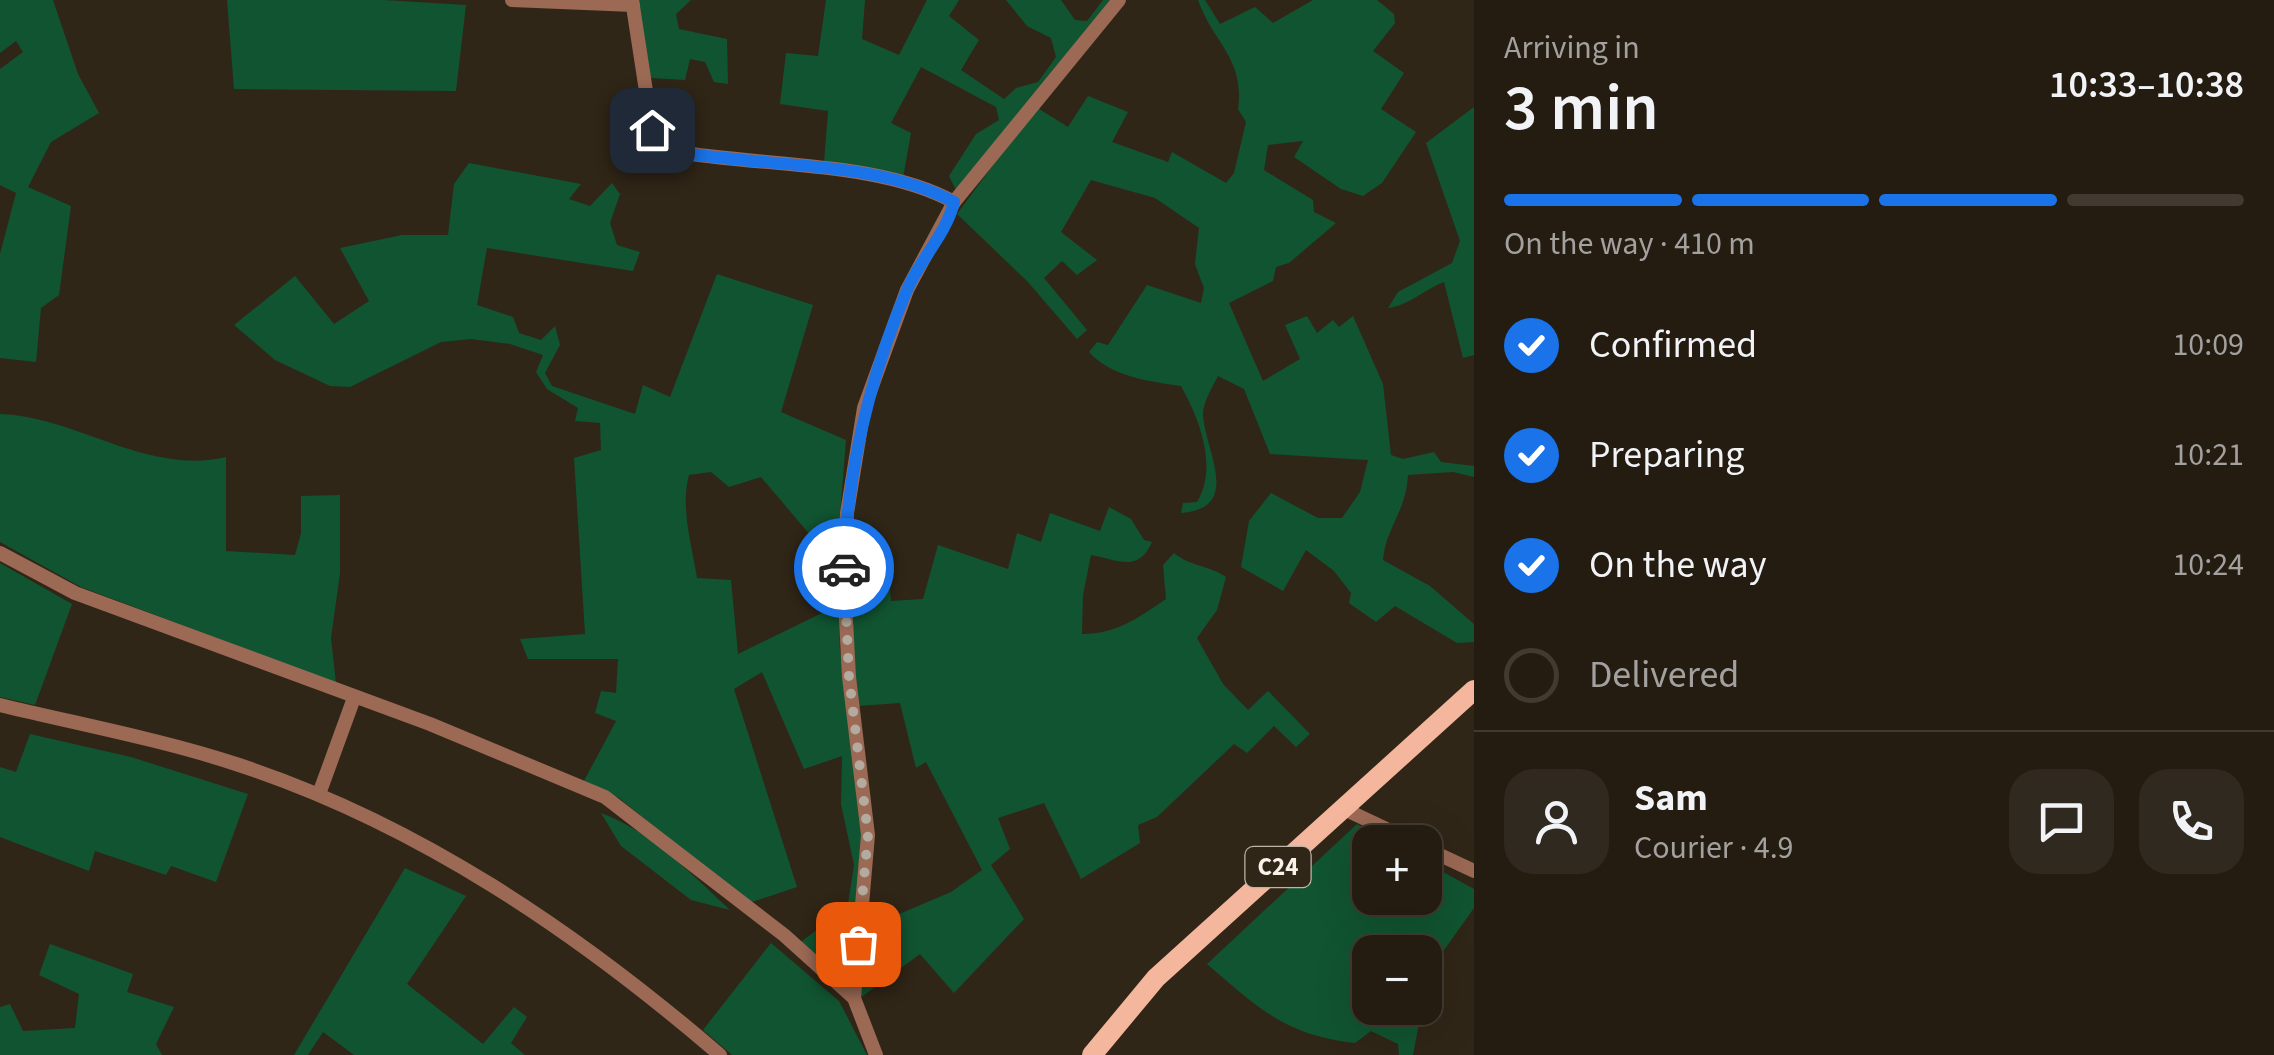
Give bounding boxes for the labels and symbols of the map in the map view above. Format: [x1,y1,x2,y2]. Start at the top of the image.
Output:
pin [610,88,695,173]
courier [794,518,894,618]
road number: C24 [1246,847,1310,887]
pin [816,902,901,987]

